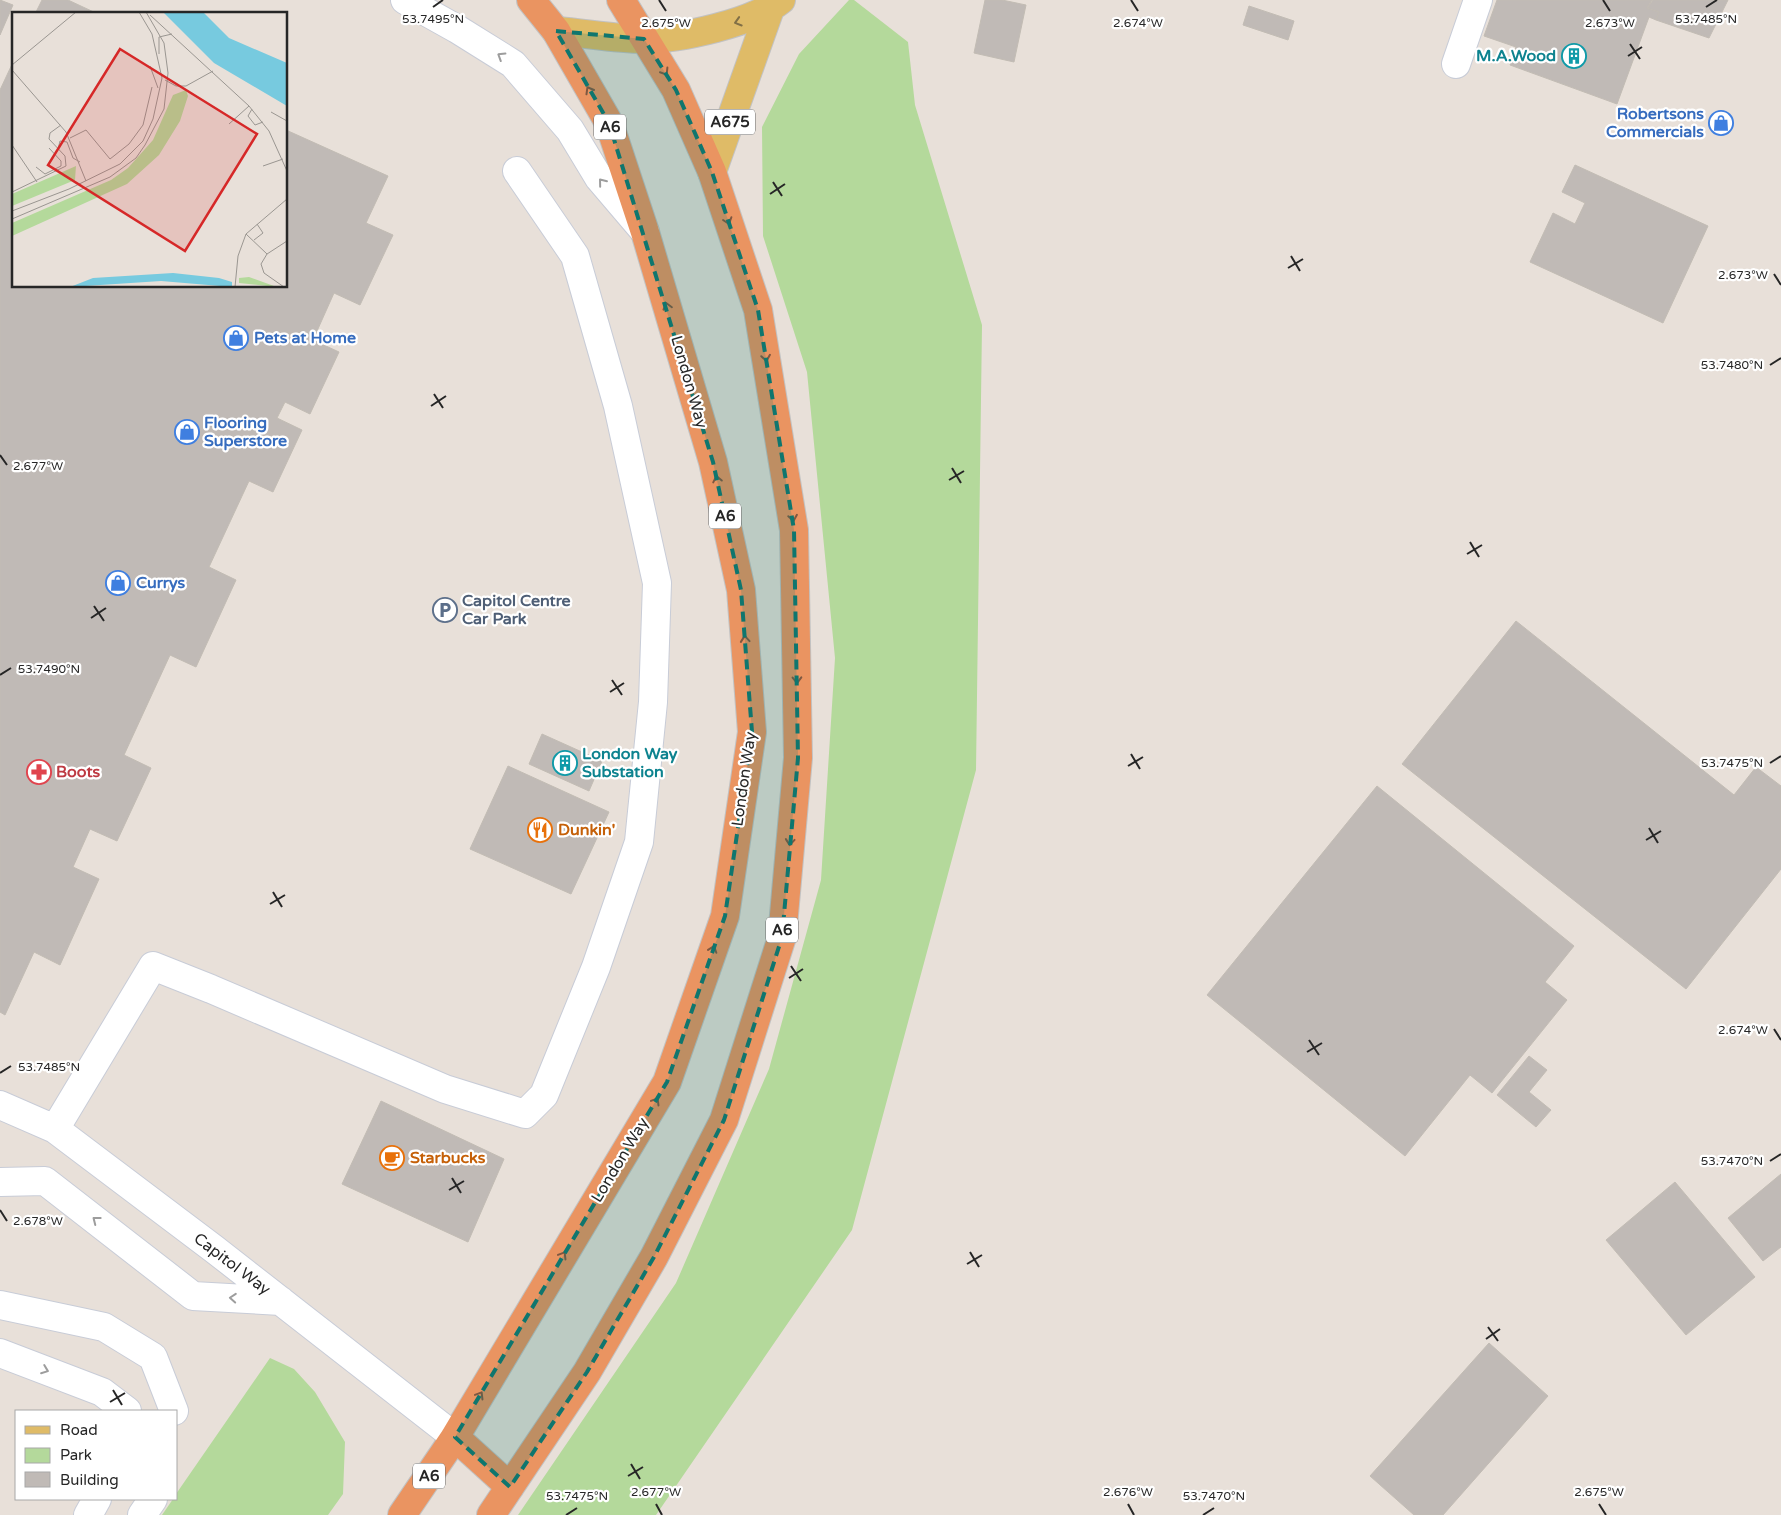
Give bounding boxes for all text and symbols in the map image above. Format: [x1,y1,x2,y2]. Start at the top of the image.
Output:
inset map [12,12,288,288]
text: 53.7495°N [402,12,464,26]
text: 53.7485°N [1675,12,1737,26]
text: 2.675°W [641,16,691,30]
one-way arrow [734,16,743,26]
text: 2.674°W [1113,16,1163,30]
text: 2.673°W [1585,16,1635,30]
building icon: M.A.Wood [1561,43,1587,69]
place label: M.A.Wood [1476,46,1556,66]
one-way arrow [497,53,506,63]
one-way arrow [659,66,668,75]
one-way arrow [585,86,595,95]
place label: Robertsons Commercials [1606,104,1704,142]
road number: A675 [705,110,755,134]
shop icon: Robertsons Commercials [1708,110,1734,136]
road number: A6 [594,114,626,140]
one-way arrow [599,178,608,187]
one-way arrow [723,216,733,224]
text: 2.673°W [1718,268,1768,282]
one-way arrow [663,303,673,311]
shop icon: Pets at Home [223,325,249,351]
place label: Pets at Home [254,328,356,348]
street label: London Way [666,333,712,431]
one-way arrow [760,354,771,362]
text: 53.7480°N [1701,358,1763,372]
place label: Flooring Superstore [204,413,287,451]
shop icon: Flooring Superstore [174,419,200,445]
text: 2.677°W [13,459,63,473]
one-way arrow [712,475,723,484]
road number: A6 [709,504,741,528]
one-way arrow [787,514,797,522]
shop icon: Currys [105,570,131,596]
place label: Currys [136,573,186,593]
place label: Capitol Centre Car Park [462,591,571,629]
parking icon: Capitol Centre Car Park [432,597,458,623]
one-way arrow [740,635,751,643]
text: 53.7490°N [18,662,80,676]
one-way arrow [792,677,802,685]
street label: London Way [727,730,761,828]
place label: London Way Substation [582,744,678,782]
building icon: London Way Substation [552,750,578,776]
text: 53.7475°N [1701,756,1763,770]
pharmacy icon: Boots [26,759,52,785]
place label: Boots [56,762,101,782]
restaurant icon: Dunkin' [527,817,553,843]
place label: Dunkin' [558,820,615,840]
one-way arrow [785,839,796,847]
road number: A6 [766,918,798,942]
one-way arrow [707,946,717,954]
text: 2.674°W [1718,1023,1768,1037]
text: 53.7485°N [18,1060,80,1074]
one-way arrow [649,1097,659,1106]
street label: London Way [587,1114,653,1206]
cafe icon: Starbucks [379,1145,405,1171]
place label: Starbucks [410,1148,486,1168]
text: 53.7470°N [1701,1154,1763,1168]
text: 2.678°W [13,1214,63,1228]
one-way arrow [93,1218,102,1226]
street label: Capitol Way [190,1229,275,1300]
one-way arrow [557,1252,567,1261]
one-way arrow [228,1293,236,1304]
one-way arrow [41,1364,49,1374]
one-way arrow [473,1391,483,1400]
legend [15,1410,178,1500]
text: Road [60,1421,98,1439]
text: Park [60,1446,92,1464]
road number: A6 [413,1464,445,1488]
text: Building [60,1471,119,1489]
text: 2.677°W [631,1485,681,1499]
text: 2.676°W [1103,1485,1153,1499]
text: 2.675°W [1574,1485,1624,1499]
text: 53.7475°N [546,1489,608,1503]
text: 53.7470°N [1183,1489,1245,1503]

